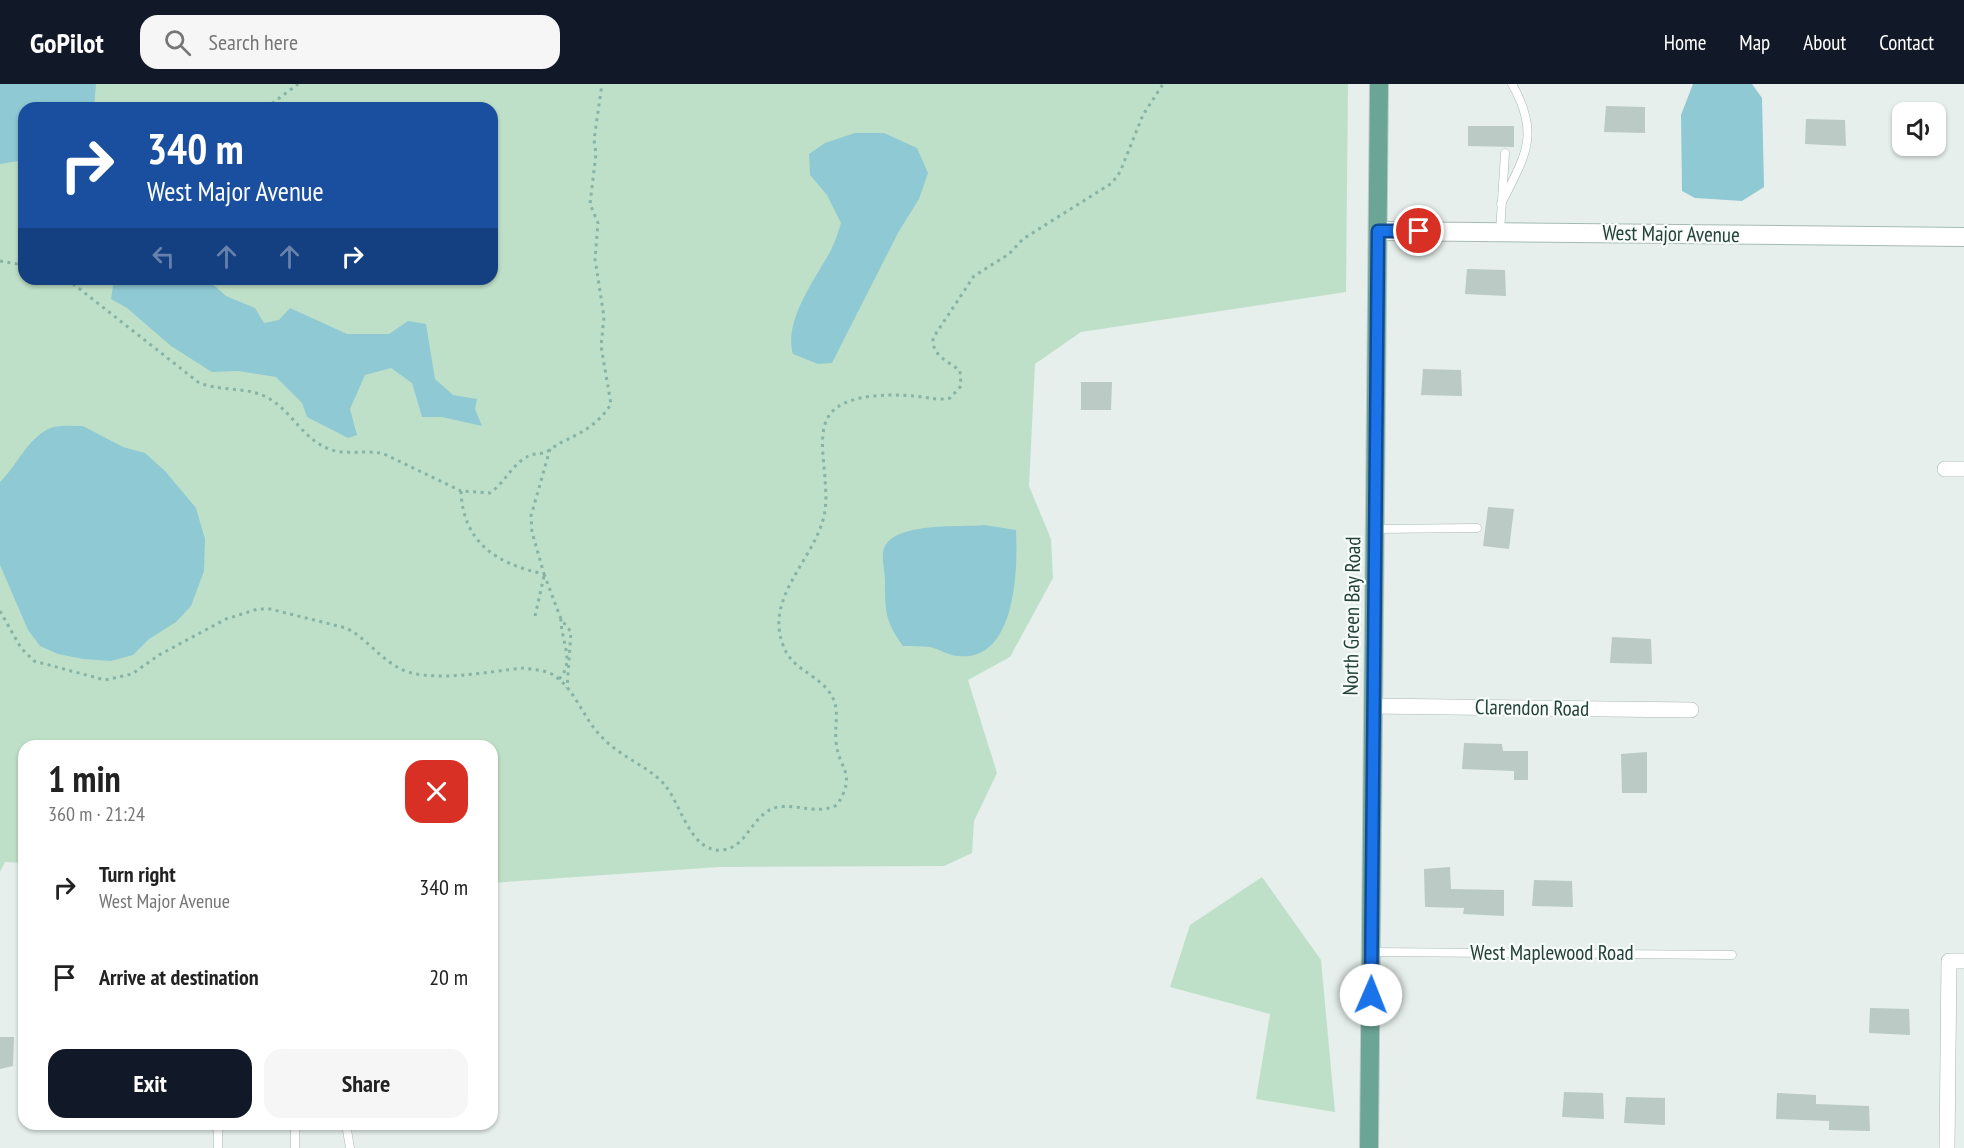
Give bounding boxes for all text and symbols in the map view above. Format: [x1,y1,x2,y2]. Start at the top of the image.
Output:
search box [140,15,560,69]
text: GoPilot [30,24,104,61]
icon: search [161,26,194,59]
text: Search here [209,28,298,56]
text: Home [1664,29,1706,56]
text: Map [1739,29,1770,56]
text: About [1803,29,1846,56]
text: Contact [1879,29,1934,56]
map controls [1892,102,1946,156]
button: sound [1892,102,1946,156]
text: 340 m [147,121,244,176]
icon: right [48,126,126,204]
text: West Major Avenue [147,174,324,208]
pin [1393,205,1444,256]
icon: arrive [1402,214,1435,247]
street label: West Major Avenue [1602,219,1740,248]
icon: left [147,240,180,273]
icon: ahead [210,240,243,273]
icon: ahead [273,240,306,273]
icon: right [336,240,369,273]
street label: North Green Bay Road [1337,536,1366,696]
street label: Clarendon Road [1475,693,1589,722]
text: 1 min [48,755,121,802]
button: close [405,760,468,823]
text: 360 m · 21:24 [48,801,145,827]
text: Turn right [99,860,176,888]
icon: right [48,871,81,904]
text: 340 m [419,873,468,901]
text: West Major Avenue [99,888,230,914]
street label: West Maplewood Road [1470,939,1634,966]
icon: arrive [48,961,81,994]
text: Arrive at destination [99,963,259,991]
text: 20 m [429,963,468,991]
position arrow [1339,963,1403,1027]
button: Exit [48,1049,252,1118]
button: Share [264,1049,468,1118]

